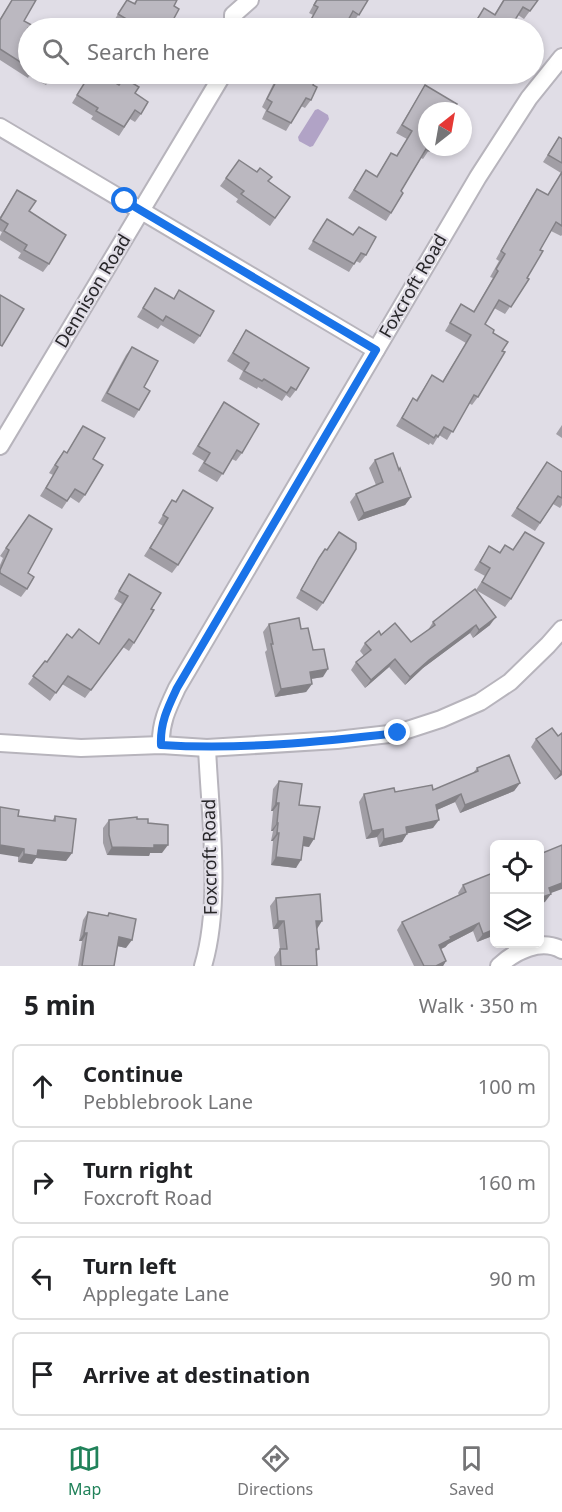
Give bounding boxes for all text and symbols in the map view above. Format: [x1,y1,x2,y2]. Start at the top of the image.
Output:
search box [18,18,544,84]
icon: search [39,35,72,68]
text: Search here [87,36,209,66]
north arrow [418,102,472,156]
route start [111,187,137,213]
street label: Dennison Road [49,229,136,352]
street label: Foxcroft Road [373,229,452,342]
route end [384,719,410,745]
street label: Foxcroft Road [196,799,222,915]
map controls [490,840,544,948]
button: locate [490,840,544,894]
button: layers [490,894,544,948]
text: 5 min [24,987,96,1023]
text: Walk · 350 m [419,992,538,1019]
text: Continue [83,1058,183,1088]
icon: ahead [26,1070,59,1103]
text: 100 m [478,1073,536,1100]
text: Pebblebrook Lane [83,1088,253,1115]
text: Turn right [83,1154,193,1184]
icon: right [26,1166,59,1199]
text: 160 m [478,1169,536,1196]
text: Foxcroft Road [83,1184,212,1211]
text: Turn left [83,1250,177,1280]
icon: left [26,1262,59,1295]
text: 90 m [489,1265,536,1292]
text: Applegate Lane [83,1280,229,1307]
icon: arrive [26,1358,59,1391]
text: Arrive at destination [83,1359,310,1389]
tab: Map [68,1442,101,1500]
tab: Directions [237,1442,313,1500]
tab: Saved [449,1442,494,1500]

